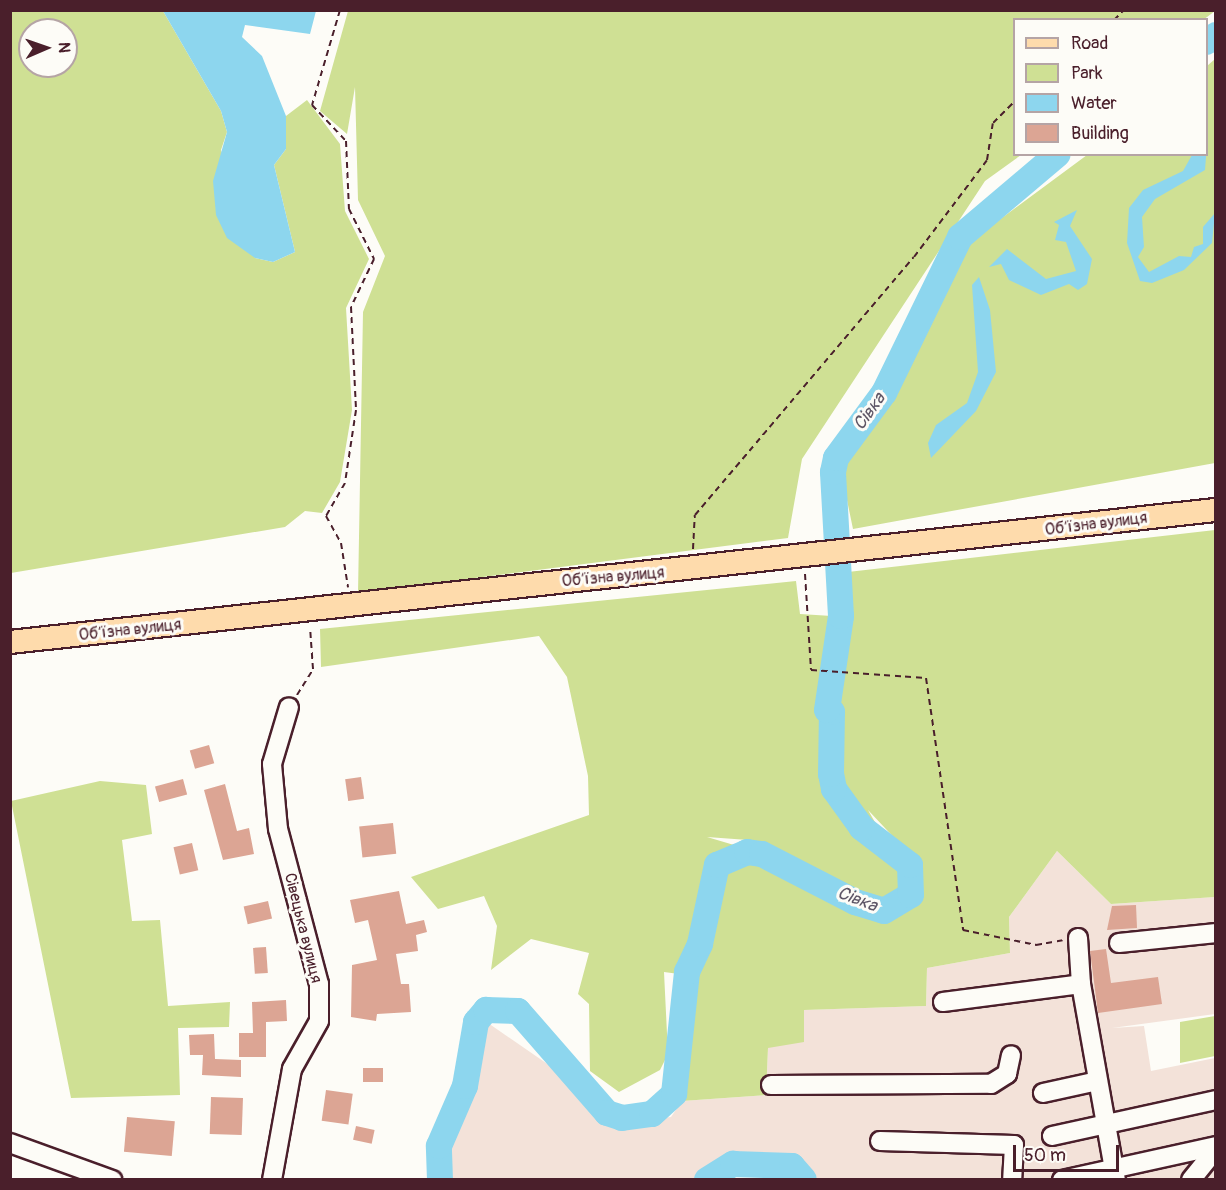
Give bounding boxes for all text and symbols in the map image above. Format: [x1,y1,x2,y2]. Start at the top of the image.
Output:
north arrow [18,18,78,78]
legend [1013,18,1208,156]
text: Road [1071,32,1108,55]
text: N [54,42,74,53]
text: Park [1071,62,1103,85]
text: Water [1071,92,1117,115]
text: Building [1071,122,1129,145]
water label: Сівка [849,389,891,435]
street label: Обʼїзна вулиця [1044,508,1148,540]
street label: Обʼїзна вулиця [561,563,665,591]
street label: Обʼїзна вулиця [78,615,182,645]
street label: Сівецька вулиця [280,871,326,985]
water label: Сівка [834,883,880,917]
scale bar [1016,1133,1122,1171]
text: 50 m [1024,1144,1066,1167]

